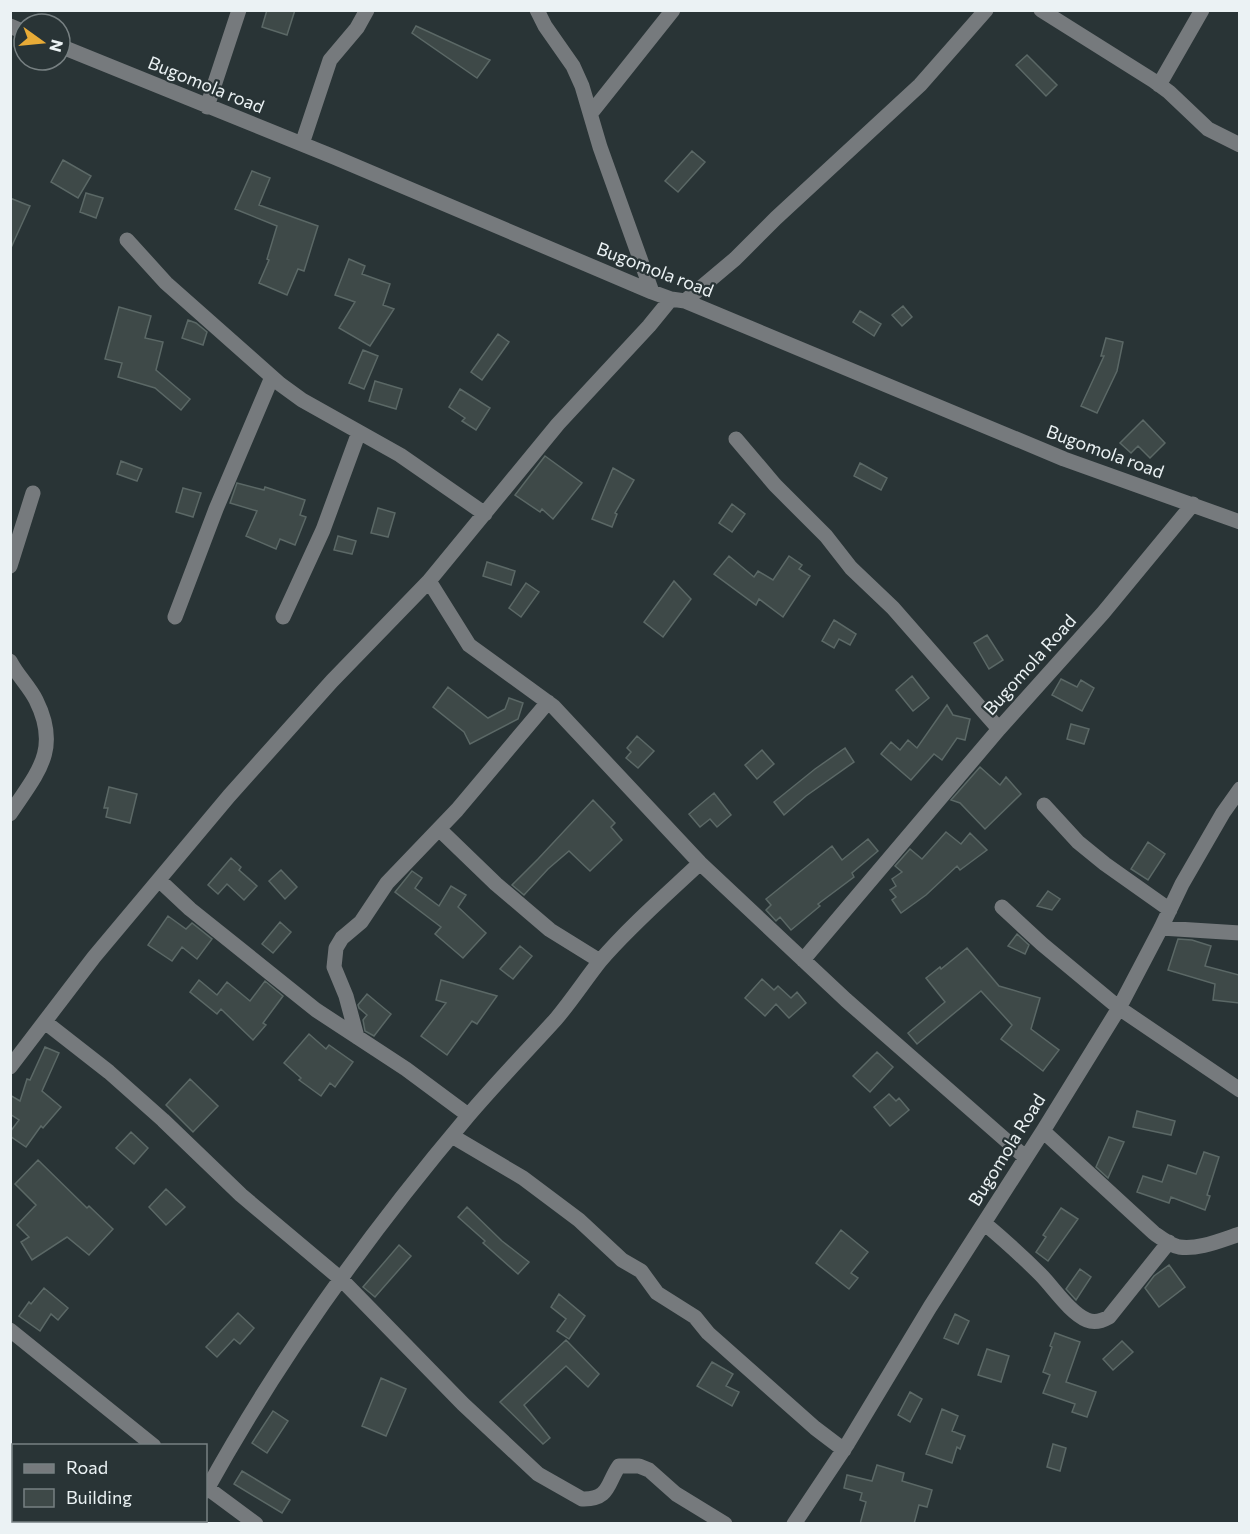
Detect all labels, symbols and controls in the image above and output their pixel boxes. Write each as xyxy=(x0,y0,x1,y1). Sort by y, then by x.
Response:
north arrow xyxy=(12,12,72,72)
text: N xyxy=(46,38,68,54)
street label: Bugomola road xyxy=(145,51,268,117)
street label: Bugomola road xyxy=(594,237,717,301)
street label: Bugomola road xyxy=(1044,420,1167,482)
street label: Bugomola Road xyxy=(978,609,1080,719)
street label: Bugomola Road xyxy=(963,1089,1049,1210)
legend xyxy=(12,1444,207,1522)
text: Road xyxy=(66,1456,108,1478)
text: Building xyxy=(66,1486,132,1508)

